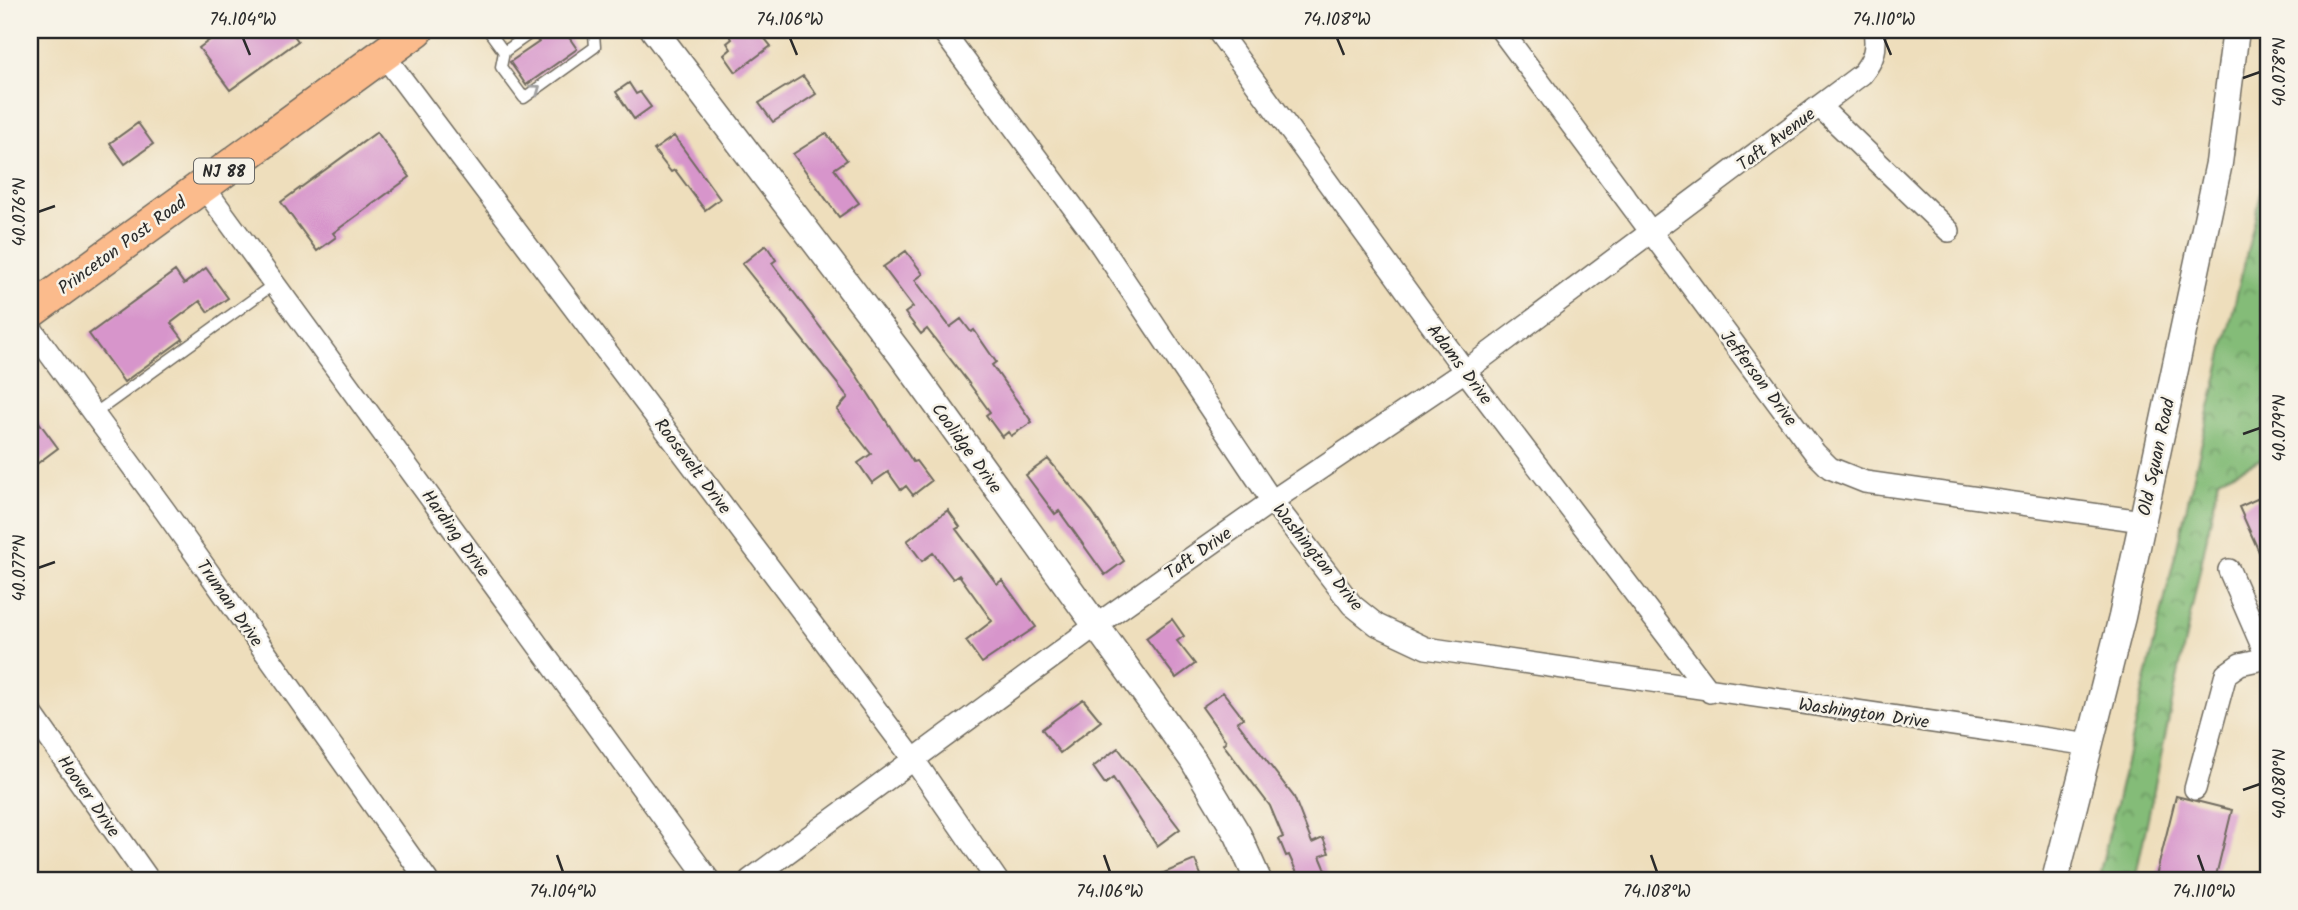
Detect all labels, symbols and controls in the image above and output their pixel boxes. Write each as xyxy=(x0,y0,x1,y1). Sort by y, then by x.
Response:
text: 74.104°W xyxy=(209,6,277,35)
text: 74.106°W xyxy=(756,6,824,35)
text: 74.108°W xyxy=(1303,6,1371,35)
text: 74.110°W xyxy=(1853,6,1915,35)
text: 40.078°N xyxy=(2266,37,2295,107)
one-way arrow xyxy=(528,85,541,97)
street label: Taft Avenue xyxy=(1731,101,1822,179)
road number: NJ 88 xyxy=(194,158,254,183)
text: 40.076°N xyxy=(6,178,35,246)
street label: Princeton Post Road xyxy=(52,189,194,303)
street label: Adams Drive xyxy=(1419,318,1499,412)
street label: Jefferson Drive xyxy=(1712,325,1804,433)
text: 40.079°N xyxy=(2266,394,2295,462)
street label: Old Squan Road xyxy=(2131,395,2184,519)
street label: Coolidge Drive xyxy=(923,397,1009,500)
street label: Roosevelt Drive xyxy=(646,412,738,521)
street label: Harding Drive xyxy=(413,484,497,584)
street label: Washington Drive xyxy=(1264,498,1370,618)
street label: Taft Drive xyxy=(1159,520,1239,588)
text: 40.077°N xyxy=(6,534,35,602)
street label: Truman Drive xyxy=(188,554,270,654)
street label: Washington Drive xyxy=(1797,691,1931,738)
text: 40.080°N xyxy=(2266,749,2295,819)
street label: Hoover Drive xyxy=(49,750,127,844)
text: 74.104°W xyxy=(529,878,597,907)
text: 74.106°W xyxy=(1076,878,1144,907)
text: 74.108°W xyxy=(1623,878,1691,907)
text: 74.110°W xyxy=(2173,878,2235,907)

